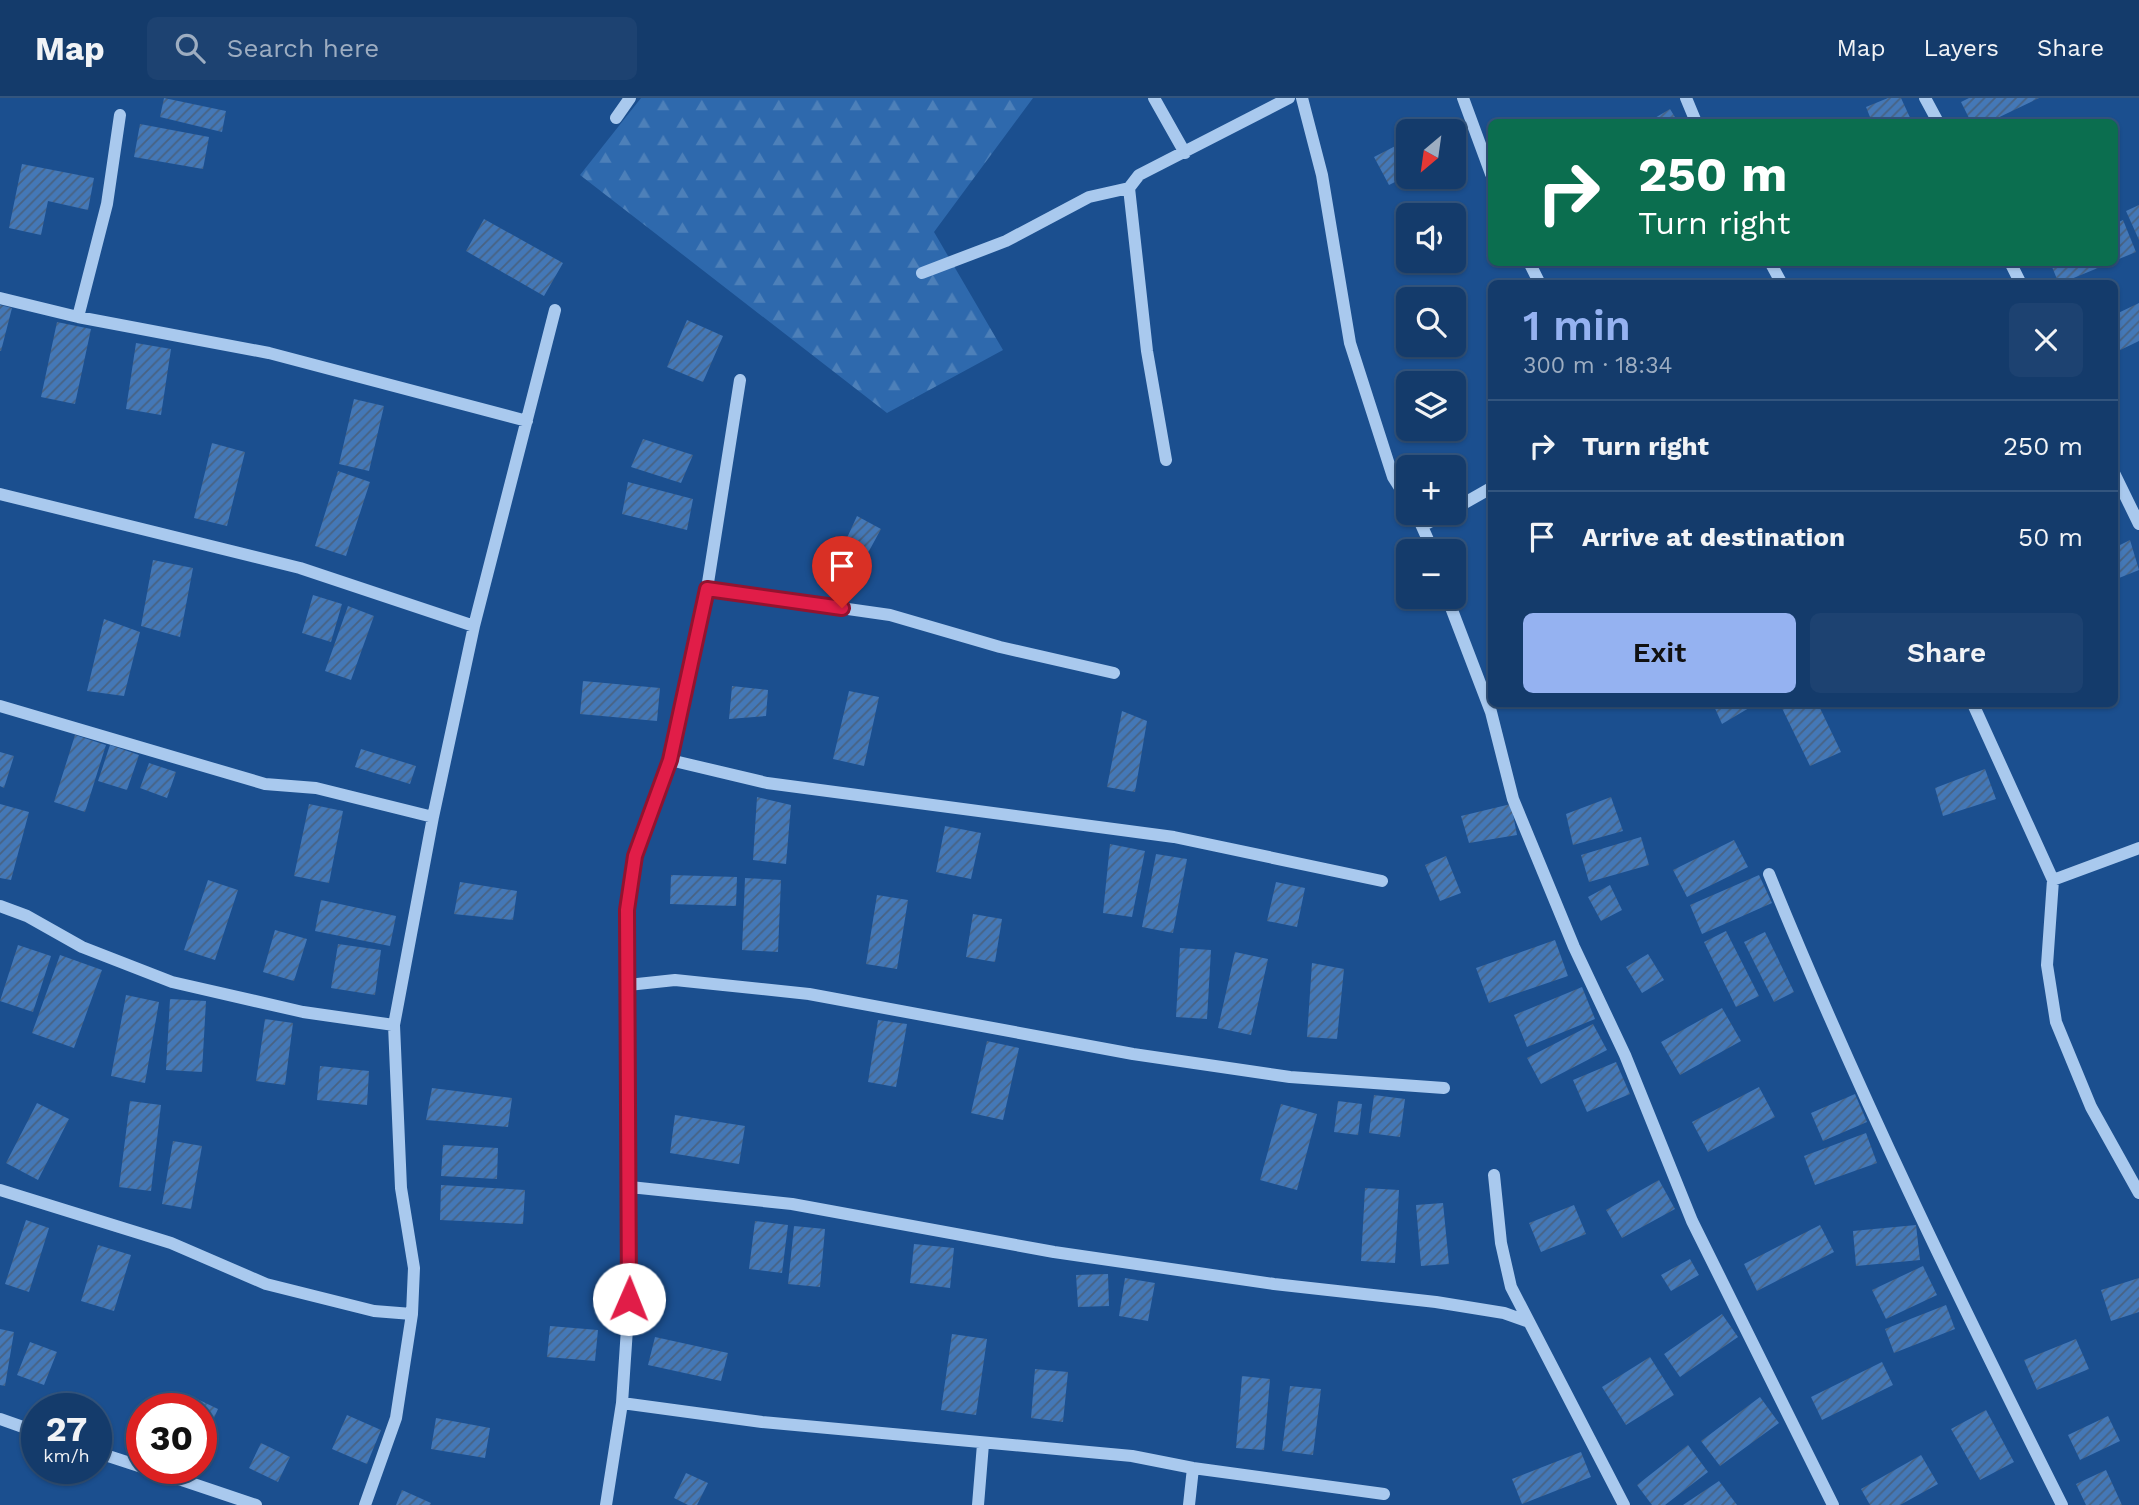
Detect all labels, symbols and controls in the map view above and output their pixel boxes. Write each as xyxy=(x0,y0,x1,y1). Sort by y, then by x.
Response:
search box xyxy=(147,17,637,80)
text: Map xyxy=(35,29,105,68)
icon: search xyxy=(171,29,209,67)
text: Search here xyxy=(227,33,379,63)
text: Map xyxy=(1837,34,1885,62)
text: Layers xyxy=(1923,34,1999,62)
text: Share xyxy=(2037,34,2104,62)
north arrow xyxy=(1396,119,1466,189)
map controls xyxy=(1396,119,1466,609)
text: 250 m xyxy=(1638,145,1787,203)
icon: right xyxy=(1523,147,1614,238)
button: sound xyxy=(1396,203,1466,273)
text: Turn right xyxy=(1638,204,1790,242)
button: search xyxy=(1396,287,1466,357)
text: 1 min xyxy=(1523,301,1631,350)
button: close xyxy=(2009,303,2083,377)
text: 300 m · 18:34 xyxy=(1523,352,1673,379)
button: layers xyxy=(1396,371,1466,441)
icon: right xyxy=(1523,427,1561,465)
text: Turn right xyxy=(1582,431,1709,461)
text: 250 m xyxy=(2003,431,2083,461)
button: + xyxy=(1396,455,1466,525)
icon: arrive xyxy=(1523,518,1561,556)
text: Arrive at destination xyxy=(1582,522,1845,552)
text: 50 m xyxy=(2018,522,2083,552)
pin xyxy=(812,536,872,608)
button: − xyxy=(1396,539,1466,609)
icon: arrive xyxy=(823,547,861,585)
button: Exit xyxy=(1523,613,1796,693)
button: Share xyxy=(1810,613,2083,693)
position arrow xyxy=(592,1262,666,1336)
speed limit sign: 30 xyxy=(126,1393,217,1484)
text: 27 xyxy=(46,1408,87,1450)
text: km/h xyxy=(43,1445,90,1466)

